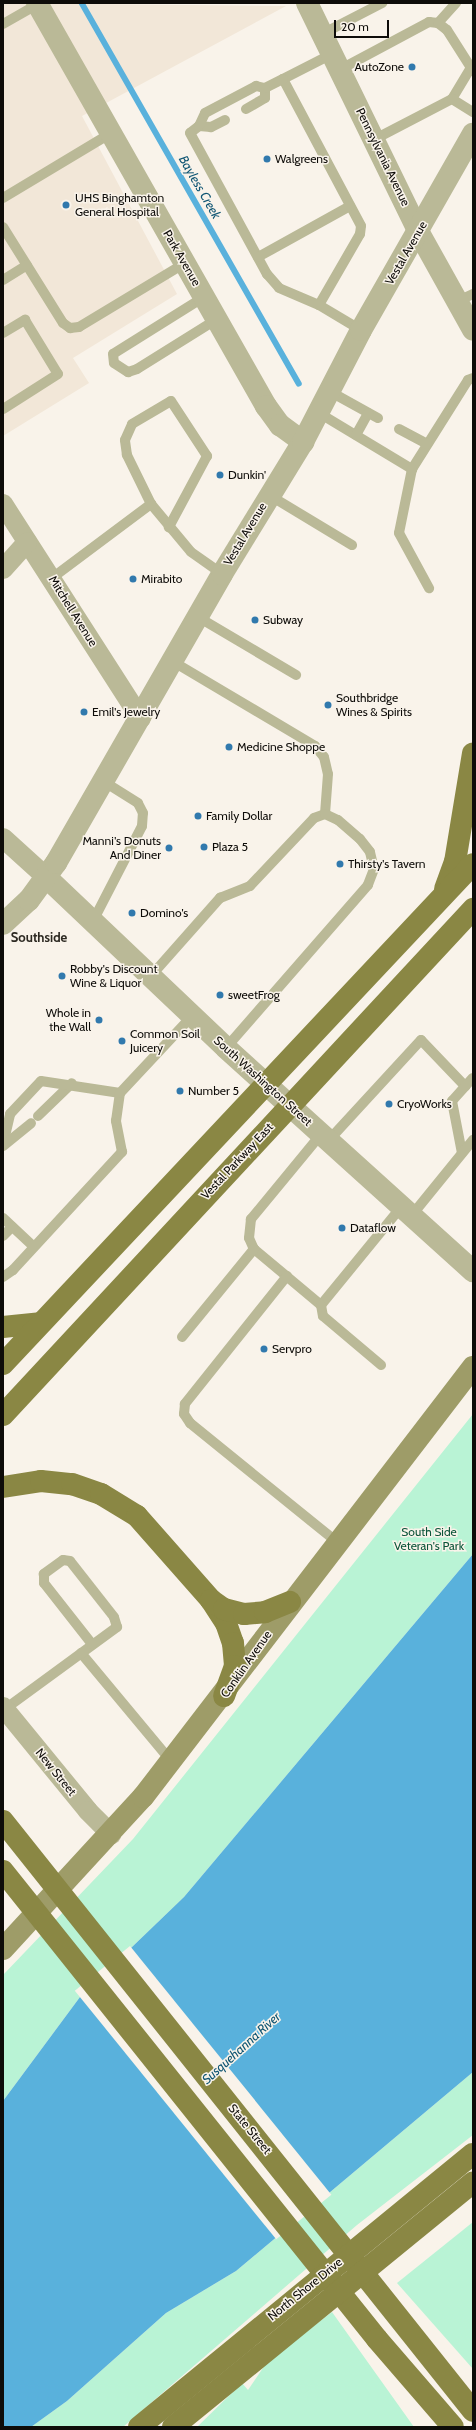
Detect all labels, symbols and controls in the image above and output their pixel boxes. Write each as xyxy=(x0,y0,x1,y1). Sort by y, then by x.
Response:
scale bar xyxy=(336,12,391,38)
text: 20 m xyxy=(341,19,369,34)
place label: AutoZone xyxy=(355,60,404,74)
marker: AutoZone xyxy=(407,62,417,72)
street label: Pennsylvania Avenue xyxy=(353,106,413,208)
place label: Walgreens xyxy=(275,152,328,166)
water label: Bayless Creek xyxy=(176,153,224,221)
marker: Walgreens xyxy=(262,154,272,164)
place label: UHS Binghamton General Hospital xyxy=(75,191,164,219)
marker: UHS Binghamton General Hospital xyxy=(60,199,72,211)
street label: Vestal Avenue xyxy=(382,219,430,287)
street label: Park Avenue xyxy=(160,227,204,289)
place label: Dunkin' xyxy=(228,468,266,482)
marker: Dunkin' xyxy=(215,470,225,480)
street label: Vestal Avenue xyxy=(221,500,269,568)
place label: Mirabito xyxy=(141,572,182,586)
street label: Mitchell Avenue xyxy=(46,573,100,649)
marker: Mirabito xyxy=(128,574,138,584)
place label: Subway xyxy=(263,613,303,627)
marker: Subway xyxy=(250,615,260,625)
place label: Southbridge Wines & Spirits xyxy=(336,691,412,719)
marker: Southbridge Wines & Spirits xyxy=(323,700,333,710)
place label: Emil's Jewelry xyxy=(92,705,160,719)
marker: Emil's Jewelry xyxy=(79,707,89,717)
place label: Medicine Shoppe xyxy=(237,740,325,754)
marker: Medicine Shoppe xyxy=(224,742,234,752)
place label: Family Dollar xyxy=(206,809,272,823)
marker: Family Dollar xyxy=(193,811,203,821)
place label: Manni's Donuts And Diner xyxy=(82,834,161,862)
place label: Plaza 5 xyxy=(212,840,248,854)
marker: Plaza 5 xyxy=(199,842,209,852)
marker: Manni's Donuts And Diner xyxy=(164,843,174,853)
place label: Thirsty's Tavern xyxy=(348,857,425,871)
marker: Thirsty's Tavern xyxy=(335,859,345,869)
place label: Domino's xyxy=(140,906,188,920)
marker: Domino's xyxy=(127,908,137,918)
district label: Southside xyxy=(11,929,67,945)
place label: Robby's Discount Wine & Liquor xyxy=(70,962,158,990)
marker: Robby's Discount Wine & Liquor xyxy=(57,971,67,981)
place label: sweetFrog xyxy=(228,988,280,1002)
marker: sweetFrog xyxy=(215,990,225,1000)
place label: Whole in the Wall xyxy=(46,1006,91,1034)
marker: Whole in the Wall xyxy=(94,1015,104,1025)
place label: Common Soil Juicery xyxy=(130,1027,200,1055)
street label: South Washington Street xyxy=(211,1033,315,1129)
marker: Common Soil Juicery xyxy=(117,1036,127,1046)
place label: Number 5 xyxy=(188,1084,239,1098)
marker: Number 5 xyxy=(175,1086,185,1096)
place label: CryoWorks xyxy=(397,1097,452,1111)
marker: CryoWorks xyxy=(384,1099,394,1109)
street label: Vestal Parkway East xyxy=(198,1120,276,1202)
place label: Dataflow xyxy=(350,1221,396,1235)
marker: Dataflow xyxy=(337,1223,347,1233)
place label: Servpro xyxy=(272,1342,312,1356)
marker: Servpro xyxy=(259,1344,269,1354)
park label: South Side Veteran's Park xyxy=(394,1525,464,1553)
street label: Conklin Avenue xyxy=(218,1628,274,1700)
street label: New Street xyxy=(33,1745,79,1799)
water label: Susquehanna River xyxy=(199,2009,283,2087)
street label: State Street xyxy=(225,2101,275,2157)
street label: North Shore Drive xyxy=(265,2255,345,2323)

